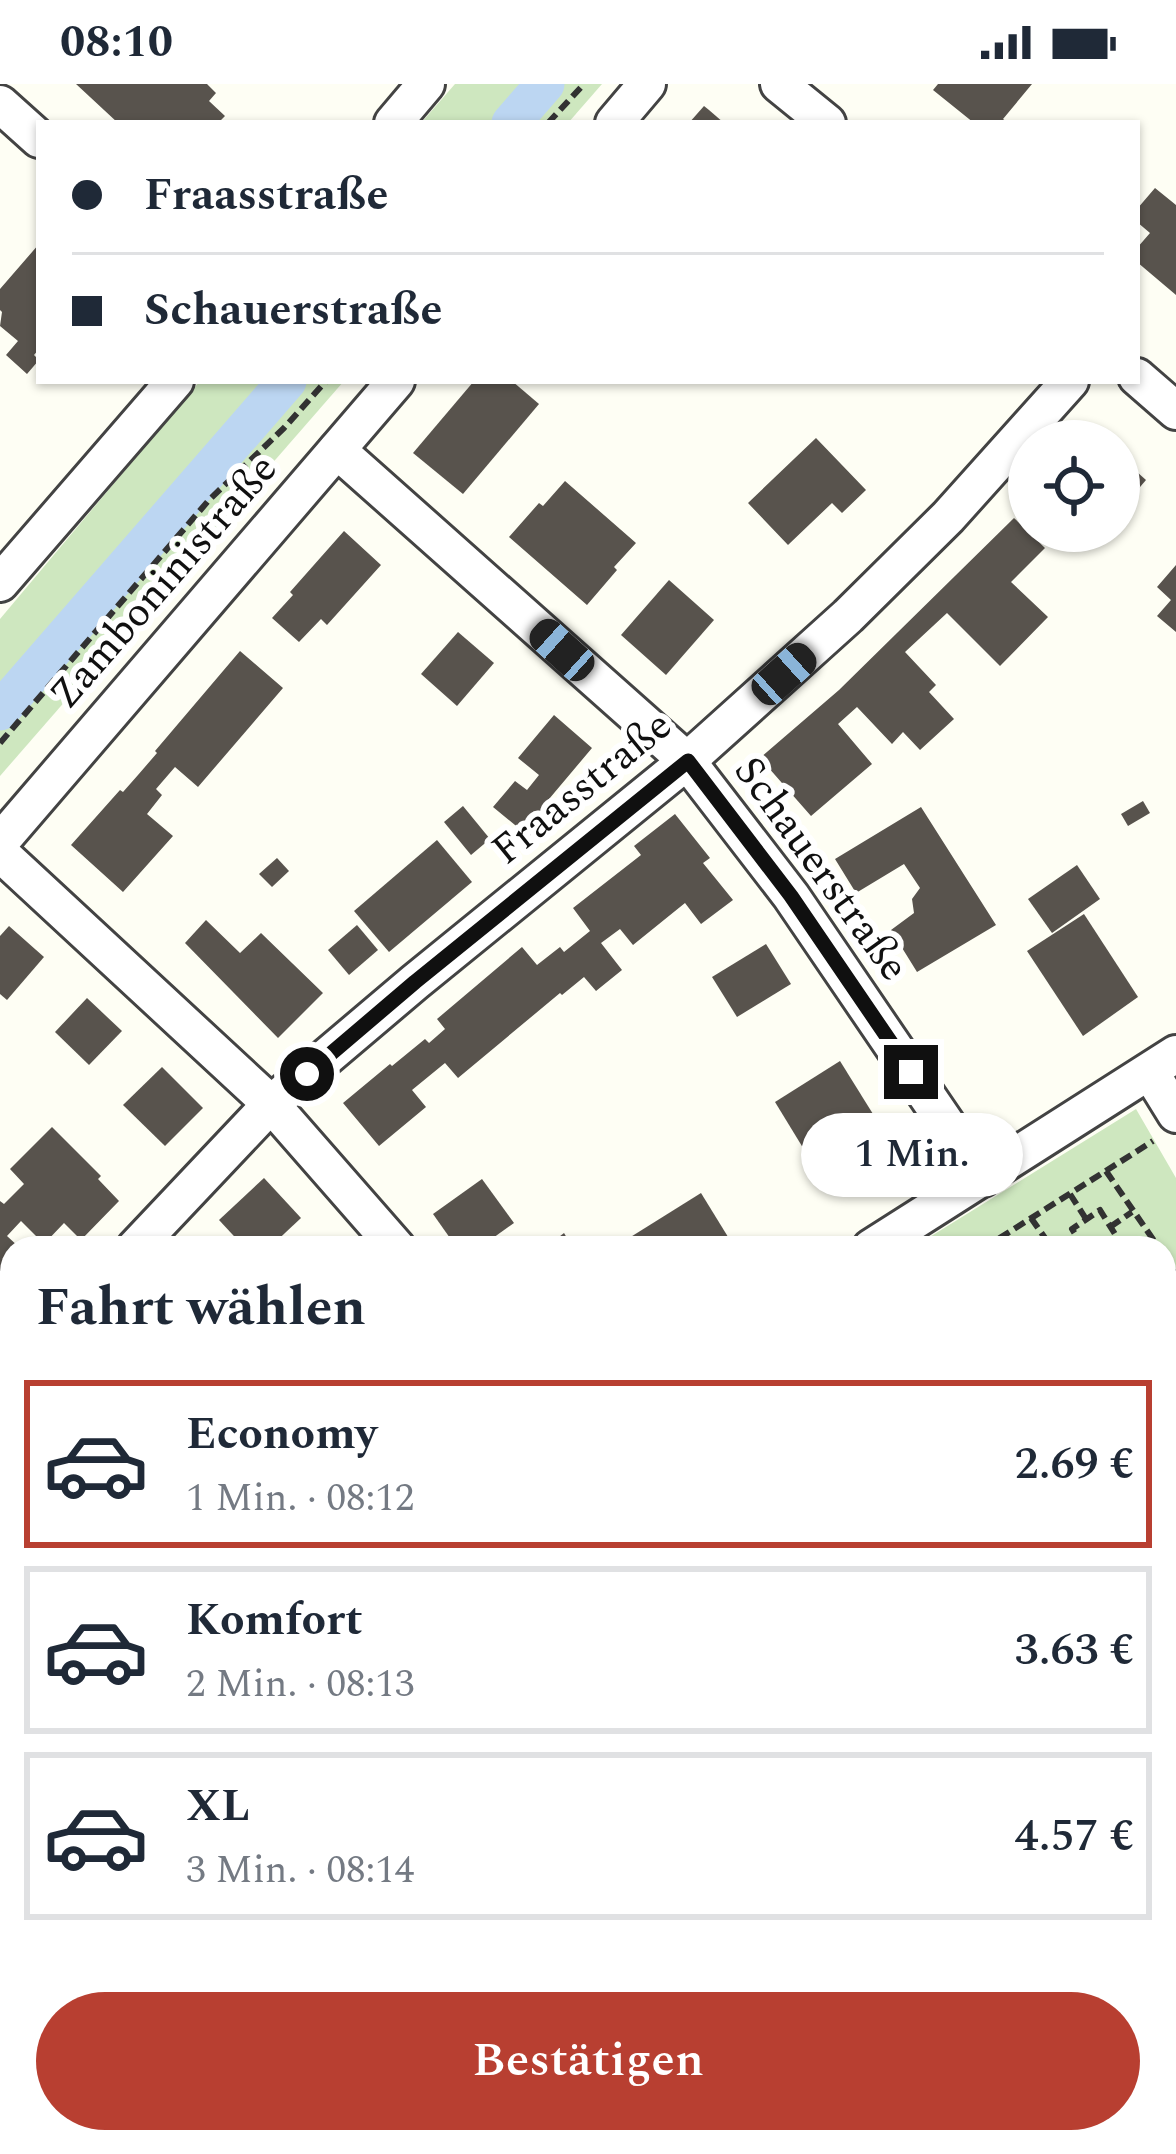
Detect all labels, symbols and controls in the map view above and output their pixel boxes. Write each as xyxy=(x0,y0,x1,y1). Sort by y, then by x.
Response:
text: 08:10 xyxy=(60,8,173,77)
text: Fraasstraße xyxy=(144,161,389,230)
text: Schauerstraße xyxy=(144,276,443,345)
map controls xyxy=(1008,420,1140,552)
button: locate xyxy=(1008,420,1140,552)
street label: Zamboninistraße xyxy=(35,440,293,724)
car xyxy=(523,613,601,687)
car xyxy=(745,637,823,711)
street label: Fraasstraße xyxy=(478,695,686,881)
street label: Schauerstraße xyxy=(718,743,924,995)
route end xyxy=(884,1045,938,1099)
route start xyxy=(280,1047,334,1101)
callout: 1 Min. xyxy=(800,1114,1022,1198)
text: 1 Min. xyxy=(854,1125,970,1184)
text: Fahrt wählen xyxy=(36,1267,366,1349)
text: Economy xyxy=(186,1400,377,1469)
icon: car xyxy=(42,1410,150,1518)
text: 2.69 € xyxy=(1015,1430,1134,1499)
text: 1 Min. · 08:12 xyxy=(186,1469,414,1528)
text: Komfort xyxy=(186,1586,363,1655)
icon: car xyxy=(42,1596,150,1704)
text: 3.63 € xyxy=(1015,1616,1134,1685)
text: 2 Min. · 08:13 xyxy=(186,1655,414,1714)
text: XL xyxy=(186,1772,250,1841)
icon: car xyxy=(42,1782,150,1890)
text: 4.57 € xyxy=(1015,1802,1134,1871)
text: 3 Min. · 08:14 xyxy=(186,1841,414,1900)
button: Bestätigen xyxy=(36,1992,1140,2130)

